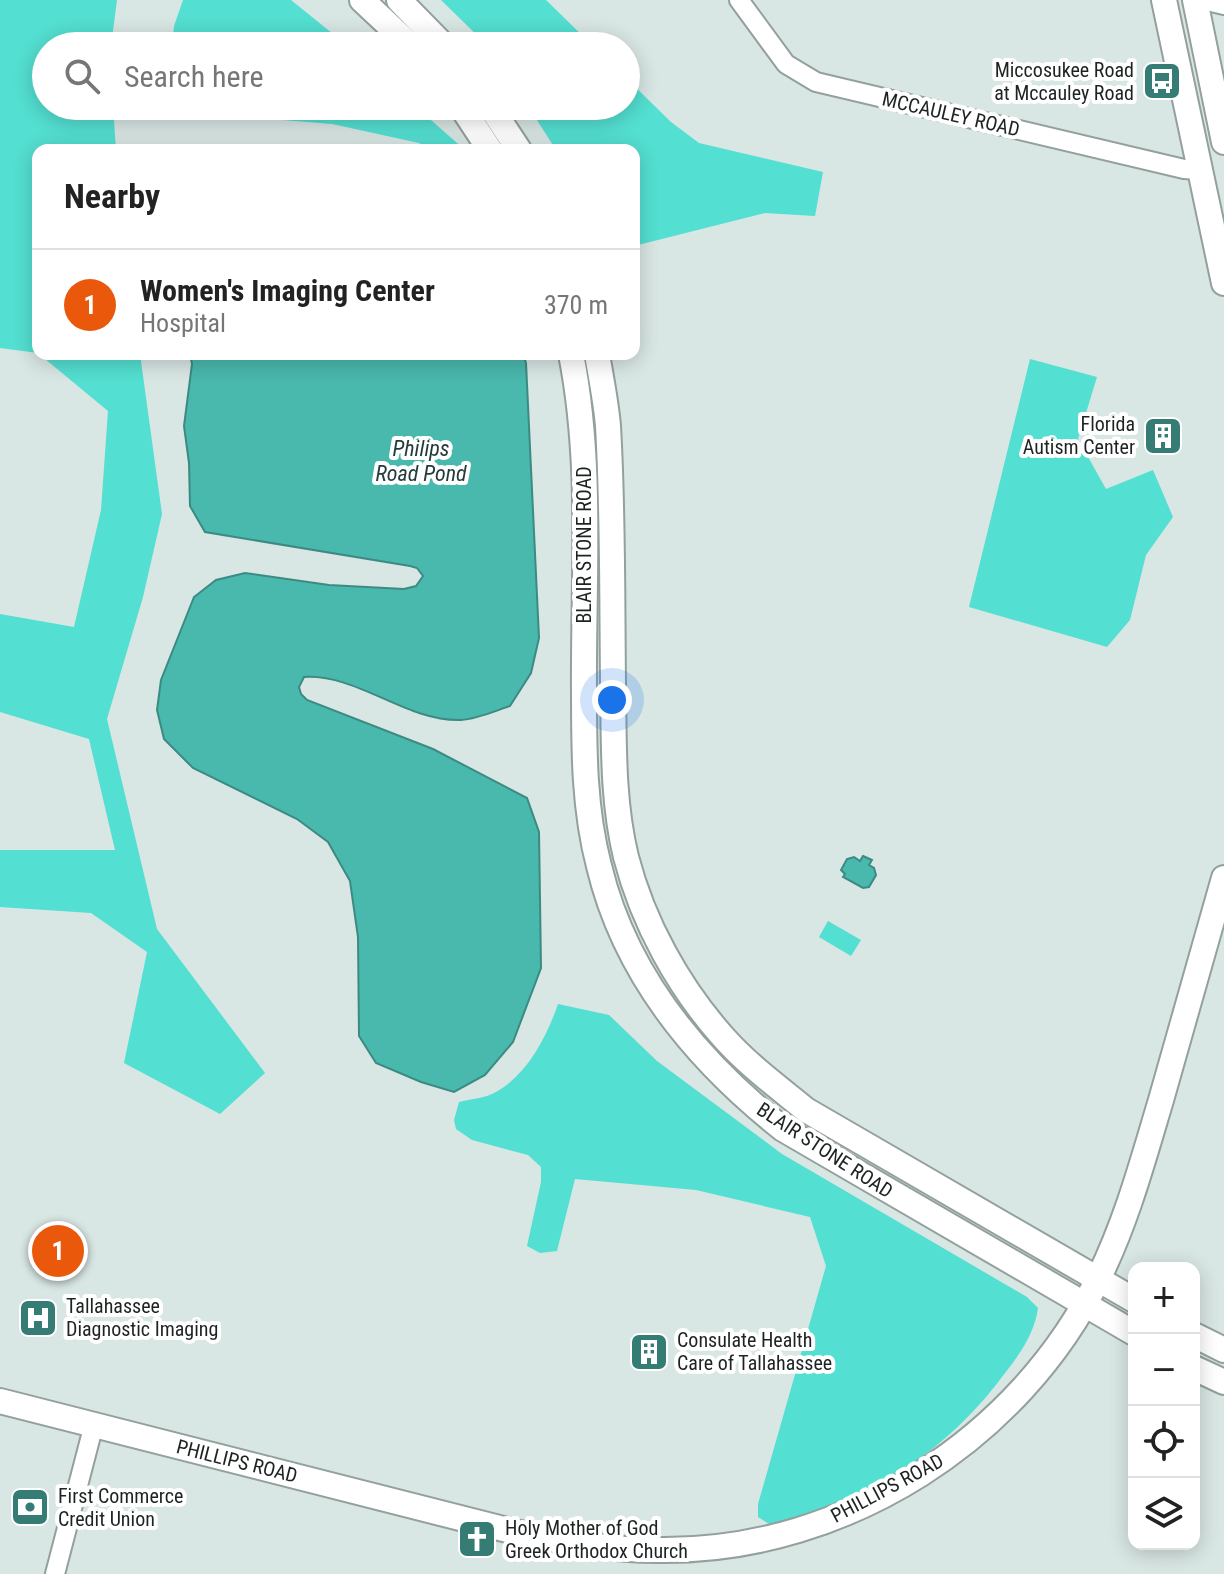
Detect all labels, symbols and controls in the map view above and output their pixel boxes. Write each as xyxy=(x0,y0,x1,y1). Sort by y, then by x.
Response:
search box xyxy=(32,32,640,120)
icon: search xyxy=(60,54,104,98)
place label: Miccosukee Road at Mccauley Road xyxy=(994,58,1134,105)
text: Search here xyxy=(124,59,264,94)
bus stop icon: Miccosukee Road at Mccauley Road xyxy=(1141,60,1183,102)
street label: MCCAULEY ROAD xyxy=(880,87,1022,141)
text: Nearby xyxy=(64,176,160,216)
text: Women's Imaging Center xyxy=(140,273,435,308)
text: 1 xyxy=(83,290,97,320)
text: 370 m xyxy=(544,290,608,320)
text: Hospital xyxy=(140,308,226,338)
place label: Florida Autism Center xyxy=(1023,412,1135,459)
building icon: Florida Autism Center xyxy=(1142,415,1184,457)
water label: Philips Road Pond xyxy=(375,436,467,486)
street label: BLAIR STONE ROAD xyxy=(572,466,596,624)
your location xyxy=(592,680,632,720)
street label: BLAIR STONE ROAD xyxy=(753,1097,897,1203)
pin: 1 xyxy=(32,1221,84,1281)
map controls xyxy=(1128,1262,1200,1550)
button: + xyxy=(1128,1262,1200,1334)
place label: Tallahassee Diagnostic Imaging xyxy=(66,1294,218,1341)
hospital icon: Tallahassee Diagnostic Imaging xyxy=(17,1297,59,1339)
place label: Consulate Health Care of Tallahassee xyxy=(677,1328,832,1375)
building icon: Consulate Health Care of Tallahassee xyxy=(628,1331,670,1373)
button: − xyxy=(1128,1334,1200,1406)
button: locate xyxy=(1128,1406,1200,1478)
street label: PHILLIPS ROAD xyxy=(174,1434,300,1488)
street label: PHILLIPS ROAD xyxy=(827,1448,947,1528)
button: layers xyxy=(1128,1478,1200,1550)
place label: First Commerce Credit Union xyxy=(58,1484,183,1531)
bank icon: First Commerce Credit Union xyxy=(9,1486,51,1528)
place label: Holy Mother of God Greek Orthodox Church xyxy=(505,1516,688,1563)
church icon: Holy Mother of God Greek Orthodox Church xyxy=(456,1518,498,1560)

